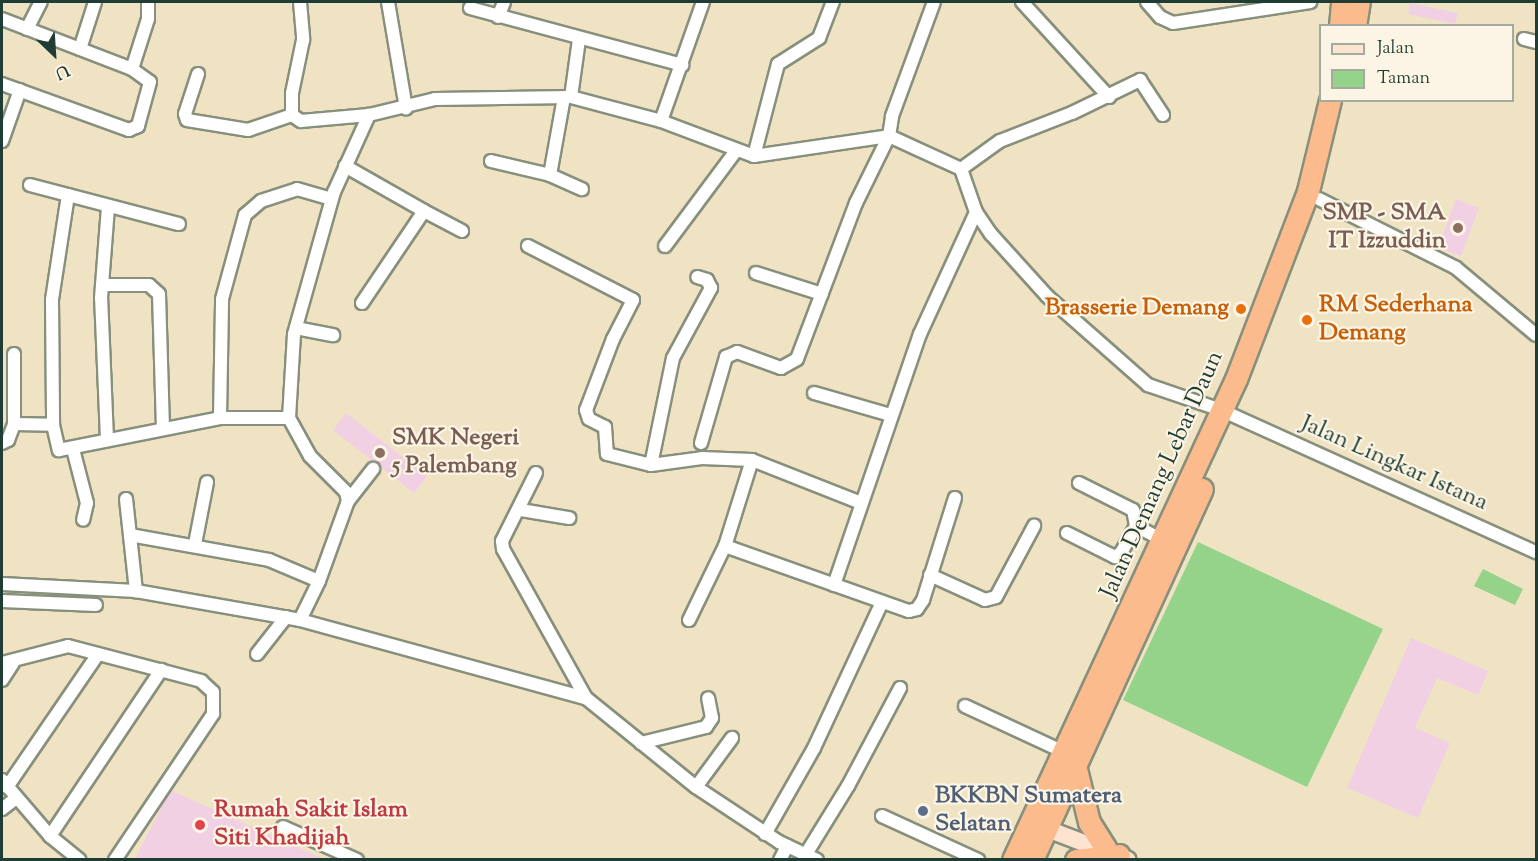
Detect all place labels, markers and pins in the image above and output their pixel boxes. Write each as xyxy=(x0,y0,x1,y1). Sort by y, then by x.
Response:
place label: SMP - SMA IT Izzuddin xyxy=(1323,200,1446,256)
marker: SMP - SMA IT Izzuddin xyxy=(1451,221,1465,235)
place label: RM Sederhana Demang xyxy=(1319,292,1473,348)
place label: Brasserie Demang xyxy=(1045,295,1229,323)
marker: Brasserie Demang xyxy=(1234,302,1248,316)
marker: RM Sederhana Demang xyxy=(1300,313,1314,327)
place label: SMK Negeri 5 Palembang xyxy=(392,425,519,481)
marker: SMK Negeri 5 Palembang xyxy=(373,446,387,460)
place label: BKKBN Sumatera Selatan xyxy=(935,783,1122,839)
place label: Rumah Sakit Islam Siti Khadijah xyxy=(214,797,408,853)
marker: BKKBN Sumatera Selatan xyxy=(916,804,930,818)
marker: Rumah Sakit Islam Siti Khadijah xyxy=(191,816,209,834)

